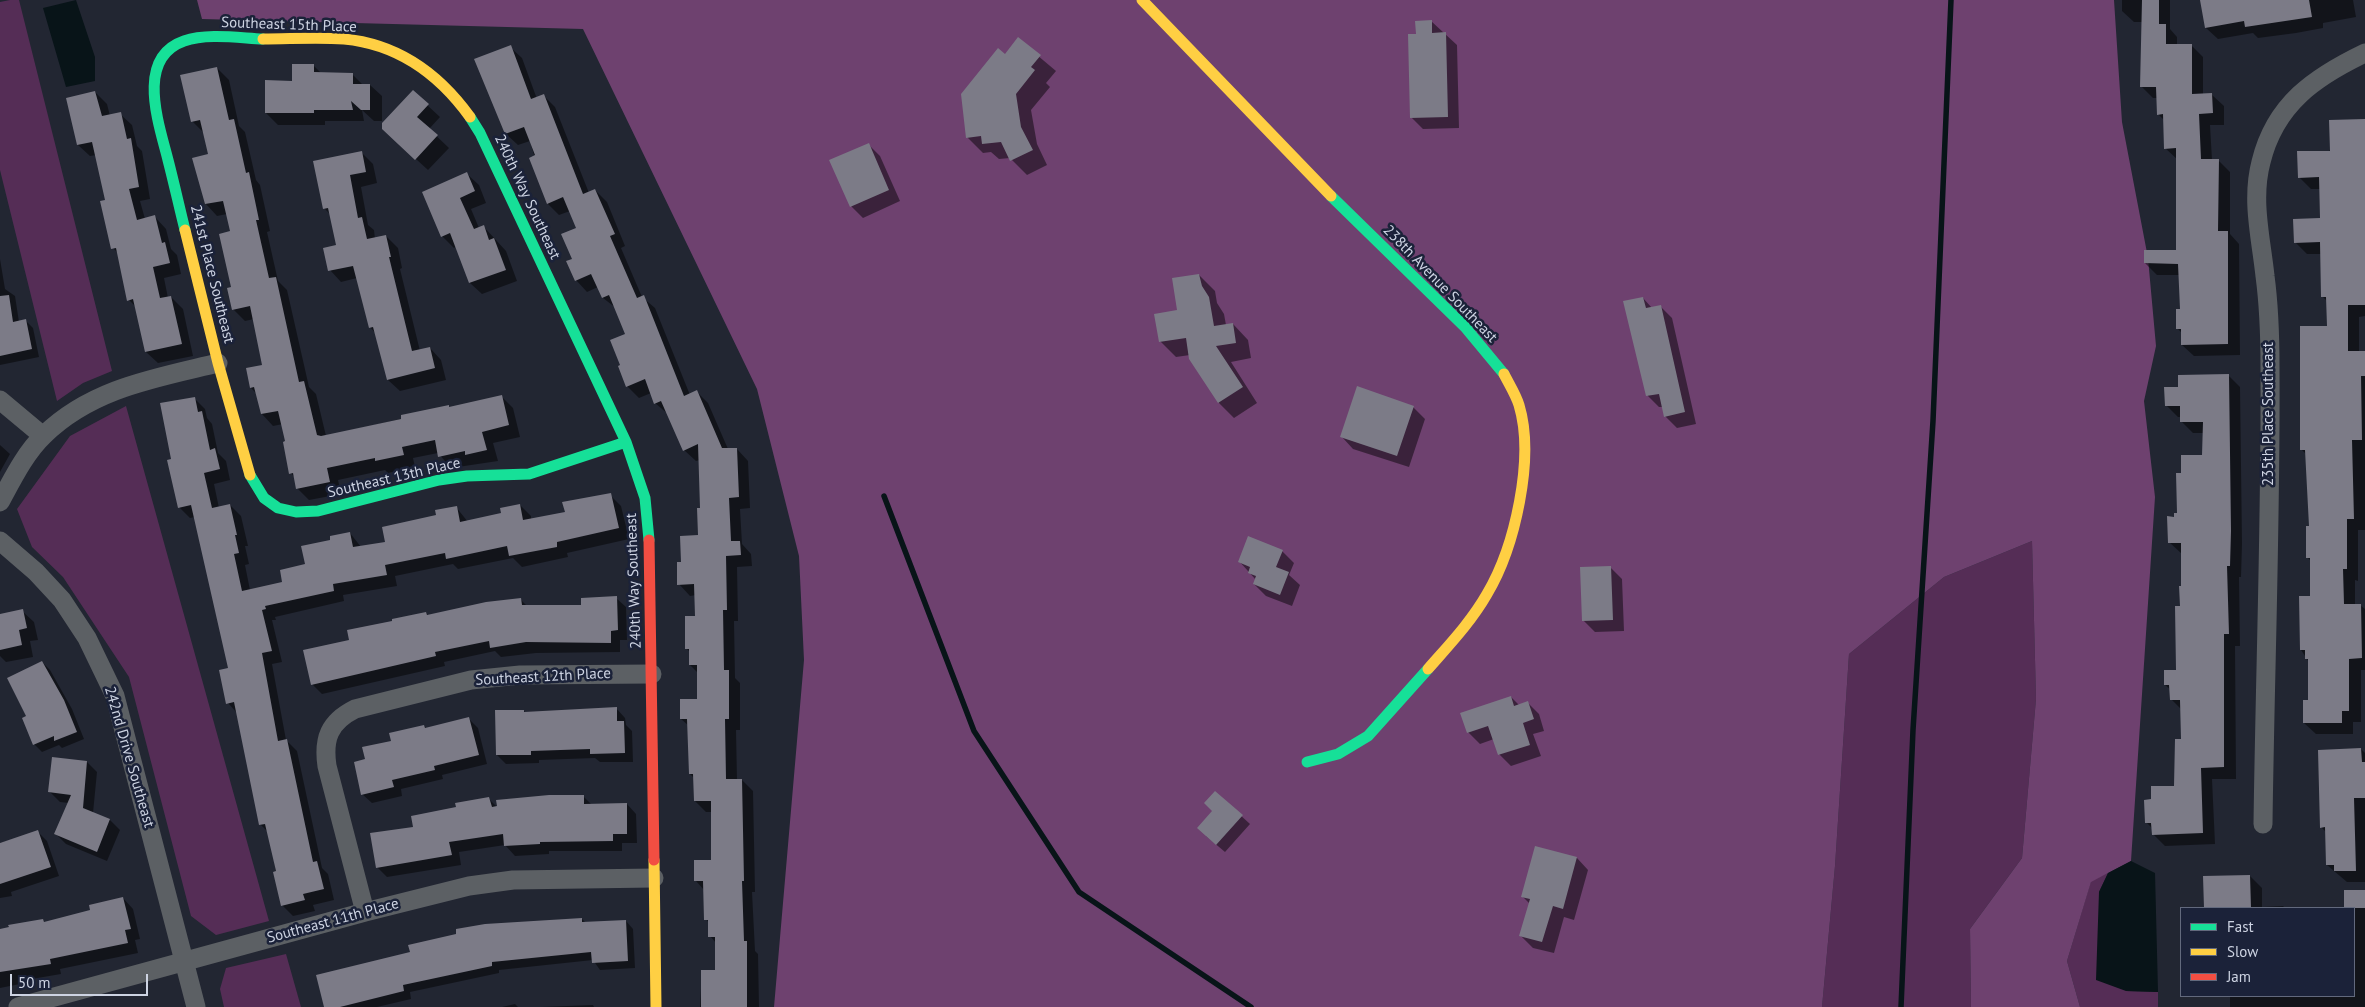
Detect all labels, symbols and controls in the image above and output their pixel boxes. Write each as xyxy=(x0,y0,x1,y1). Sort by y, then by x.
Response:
street label: Southeast 15th Place xyxy=(221,14,357,36)
street label: 240th Way Southeast xyxy=(490,132,564,262)
street label: 241st Place Southeast xyxy=(186,203,238,345)
street label: 238th Avenue Southeast xyxy=(1379,221,1501,347)
street label: 235th Place Southeast xyxy=(2260,342,2278,486)
street label: Southeast 13th Place xyxy=(326,454,462,502)
street label: 240th Way Southeast xyxy=(623,513,645,649)
street label: Southeast 12th Place xyxy=(475,664,611,690)
street label: 242nd Drive Southeast xyxy=(100,684,158,830)
street label: Southeast 11th Place xyxy=(265,895,401,947)
legend xyxy=(2180,907,2355,997)
text: Fast xyxy=(2227,917,2254,936)
text: Slow xyxy=(2227,942,2258,961)
scale bar xyxy=(12,964,150,996)
text: Jam xyxy=(2227,967,2251,986)
text: 50 m xyxy=(18,973,51,992)

